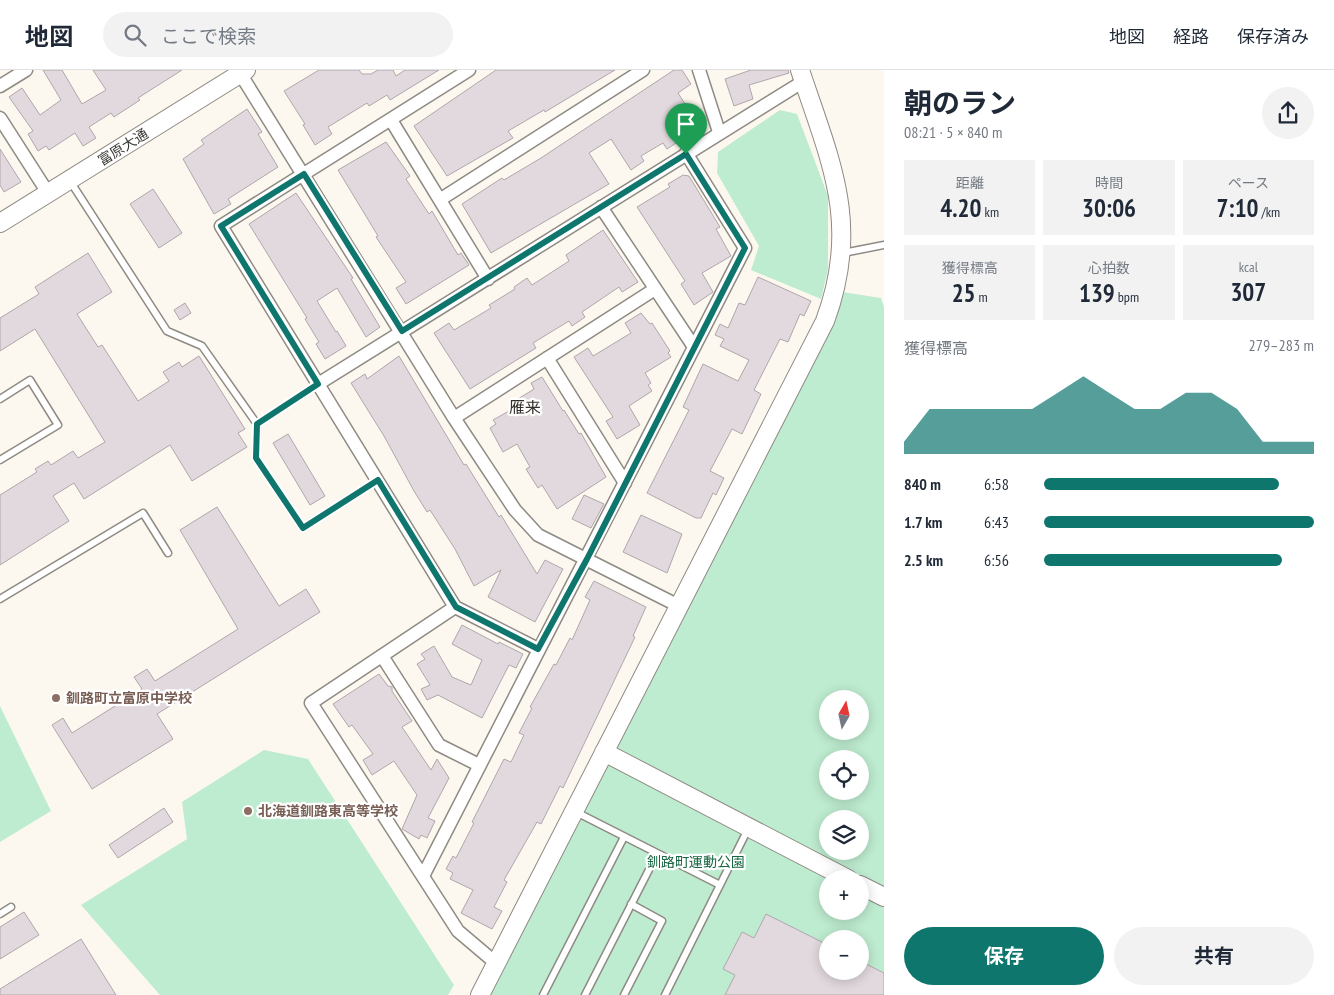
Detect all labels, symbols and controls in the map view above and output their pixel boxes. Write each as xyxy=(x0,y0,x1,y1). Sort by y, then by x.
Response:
search box xyxy=(103,12,453,57)
text: 地図 xyxy=(25,21,73,52)
icon: search xyxy=(121,21,149,49)
text: ここで検索 xyxy=(161,24,256,48)
text: 地図 xyxy=(1109,25,1145,48)
text: 経路 xyxy=(1173,25,1209,48)
text: 保存済み xyxy=(1237,25,1309,48)
text: 朝のラン xyxy=(904,84,1016,121)
button: share xyxy=(1262,87,1314,139)
pin xyxy=(665,103,707,154)
icon: arrive xyxy=(672,110,700,138)
text: 08:21 · 5 × 840 m xyxy=(904,122,1002,142)
street label: 富原大通 xyxy=(94,125,152,169)
text: 距離 xyxy=(956,174,984,192)
text: 時間 xyxy=(1095,174,1123,192)
text: ペース xyxy=(1228,174,1269,192)
text: 4.20 xyxy=(940,192,981,224)
text: 30:06 xyxy=(1082,192,1136,224)
text: 7:10 xyxy=(1216,192,1259,224)
text: km xyxy=(981,203,999,221)
text: /km xyxy=(1259,203,1280,221)
text: kcal xyxy=(1239,258,1258,276)
text: 獲得標高 xyxy=(942,259,998,277)
text: 心拍数 xyxy=(1088,259,1130,277)
text: 307 xyxy=(1230,276,1266,308)
text: 25 xyxy=(952,277,976,309)
text: 139 xyxy=(1079,277,1115,309)
text: m xyxy=(976,288,988,306)
text: bpm xyxy=(1115,288,1139,306)
text: 279–283 m xyxy=(1249,335,1314,355)
text: 獲得標高 xyxy=(904,338,968,358)
district label: 雁来 xyxy=(509,397,541,417)
text: 840 m xyxy=(904,474,941,494)
text: 6:58 xyxy=(984,474,1009,494)
text: 1.7 km xyxy=(904,512,942,532)
text: 6:43 xyxy=(984,512,1009,532)
text: 2.5 km xyxy=(904,550,943,570)
text: 6:56 xyxy=(984,550,1009,570)
place label: 釧路町立富原中学校 xyxy=(66,689,192,707)
north arrow xyxy=(819,690,869,740)
map controls xyxy=(819,690,869,980)
marker: 釧路町立富原中学校 xyxy=(50,692,62,704)
button: locate xyxy=(819,750,869,800)
place label: 北海道釧路東高等学校 xyxy=(258,802,398,820)
marker: 北海道釧路東高等学校 xyxy=(242,805,254,817)
button: layers xyxy=(819,810,869,860)
park label: 釧路町運動公園 xyxy=(647,853,745,871)
button: + xyxy=(819,870,869,920)
button: 保存 xyxy=(904,927,1104,985)
button: 共有 xyxy=(1114,927,1314,985)
button: − xyxy=(819,930,869,980)

